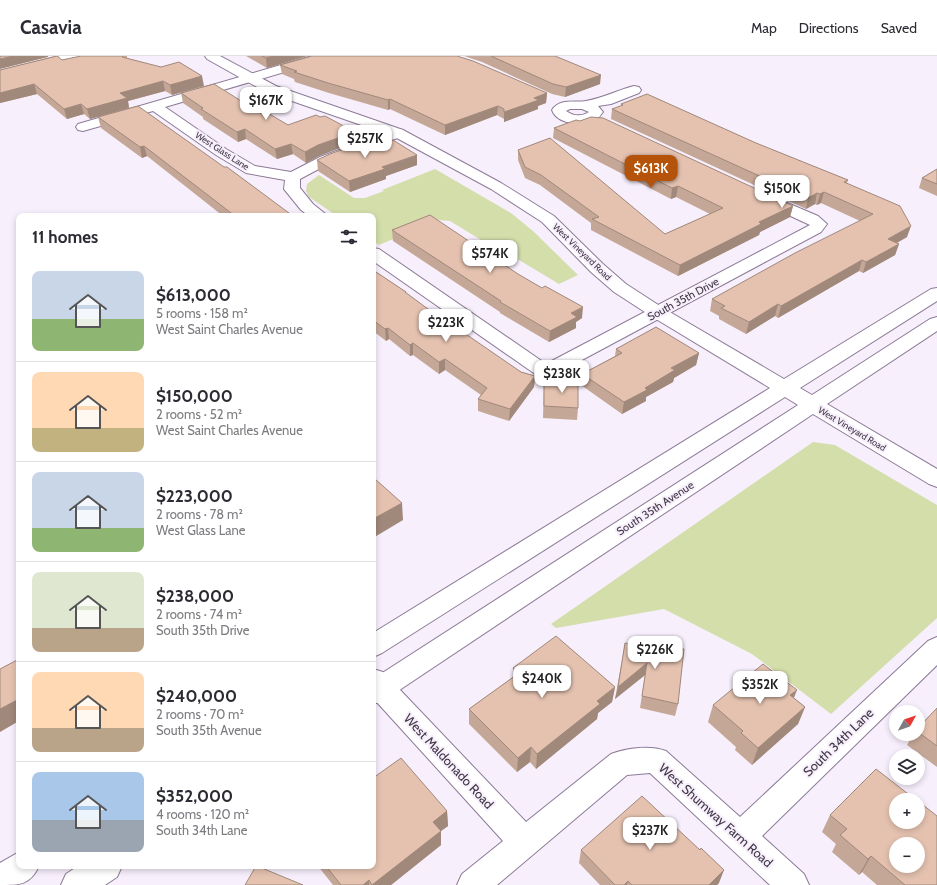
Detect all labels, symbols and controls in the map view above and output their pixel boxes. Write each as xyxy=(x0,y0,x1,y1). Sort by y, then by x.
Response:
text: Casavia xyxy=(20,16,82,39)
text: Map xyxy=(751,19,777,37)
text: Directions xyxy=(799,19,859,37)
text: Saved xyxy=(881,19,917,37)
pin: $167K xyxy=(238,87,294,121)
text: $167K xyxy=(249,92,283,108)
pin: $257K xyxy=(337,125,393,159)
street label: West Glass Lane xyxy=(193,129,252,172)
text: $257K xyxy=(347,130,383,146)
pin: $613K xyxy=(623,155,679,189)
text: $613K xyxy=(634,160,668,176)
pin: $150K xyxy=(754,175,810,209)
text: $150K xyxy=(764,180,800,196)
street label: West Vineyard Road xyxy=(551,221,614,282)
icon: filters xyxy=(338,226,360,248)
text: 11 homes xyxy=(32,227,98,247)
pin: $574K xyxy=(462,240,518,274)
text: $574K xyxy=(472,245,508,261)
street label: South 35th Drive xyxy=(645,274,722,324)
text: $613,000 xyxy=(156,285,231,305)
icon: home xyxy=(64,287,112,335)
text: 5 rooms · 158 m² xyxy=(156,305,248,321)
pin: $223K xyxy=(418,309,474,343)
text: $223K xyxy=(428,314,464,330)
text: West Saint Charles Avenue xyxy=(156,321,303,337)
pin: $238K xyxy=(534,360,590,394)
text: $238K xyxy=(543,365,581,381)
text: $150,000 xyxy=(156,386,233,406)
icon: home xyxy=(64,388,112,436)
street label: West Vineyard Road xyxy=(816,404,888,453)
text: 2 rooms · 52 m² xyxy=(156,406,242,422)
text: West Saint Charles Avenue xyxy=(156,422,303,438)
street label: South 35th Avenue xyxy=(614,478,697,538)
text: $223,000 xyxy=(156,486,233,506)
icon: home xyxy=(64,488,112,536)
text: 2 rooms · 78 m² xyxy=(156,506,243,522)
text: West Glass Lane xyxy=(156,522,245,538)
text: $238,000 xyxy=(156,586,234,606)
icon: home xyxy=(64,588,112,636)
text: 2 rooms · 74 m² xyxy=(156,606,242,622)
text: South 35th Drive xyxy=(156,622,249,638)
pin: $226K xyxy=(627,636,683,670)
text: $226K xyxy=(637,641,673,657)
pin: $240K xyxy=(514,665,570,699)
text: $240K xyxy=(522,670,562,686)
pin: $352K xyxy=(732,671,788,705)
text: $352K xyxy=(742,676,778,692)
text: $240,000 xyxy=(156,686,237,706)
icon: home xyxy=(64,688,112,736)
street label: South 34th Lane xyxy=(800,704,877,780)
north arrow xyxy=(889,705,925,741)
map controls xyxy=(889,705,925,873)
text: 2 rooms · 70 m² xyxy=(156,706,244,722)
street label: West Maldonado Road xyxy=(401,710,497,812)
text: South 35th Avenue xyxy=(156,722,262,738)
button: layers xyxy=(889,749,925,785)
street label: West Shumway Farm Road xyxy=(656,760,776,870)
text: $352,000 xyxy=(156,786,233,806)
icon: home xyxy=(64,788,112,836)
button: + xyxy=(889,793,925,829)
text: 4 rooms · 120 m² xyxy=(156,806,249,822)
pin: $237K xyxy=(622,817,678,851)
text: South 34th Lane xyxy=(156,822,247,838)
text: $237K xyxy=(632,822,668,838)
button: − xyxy=(889,837,925,873)

